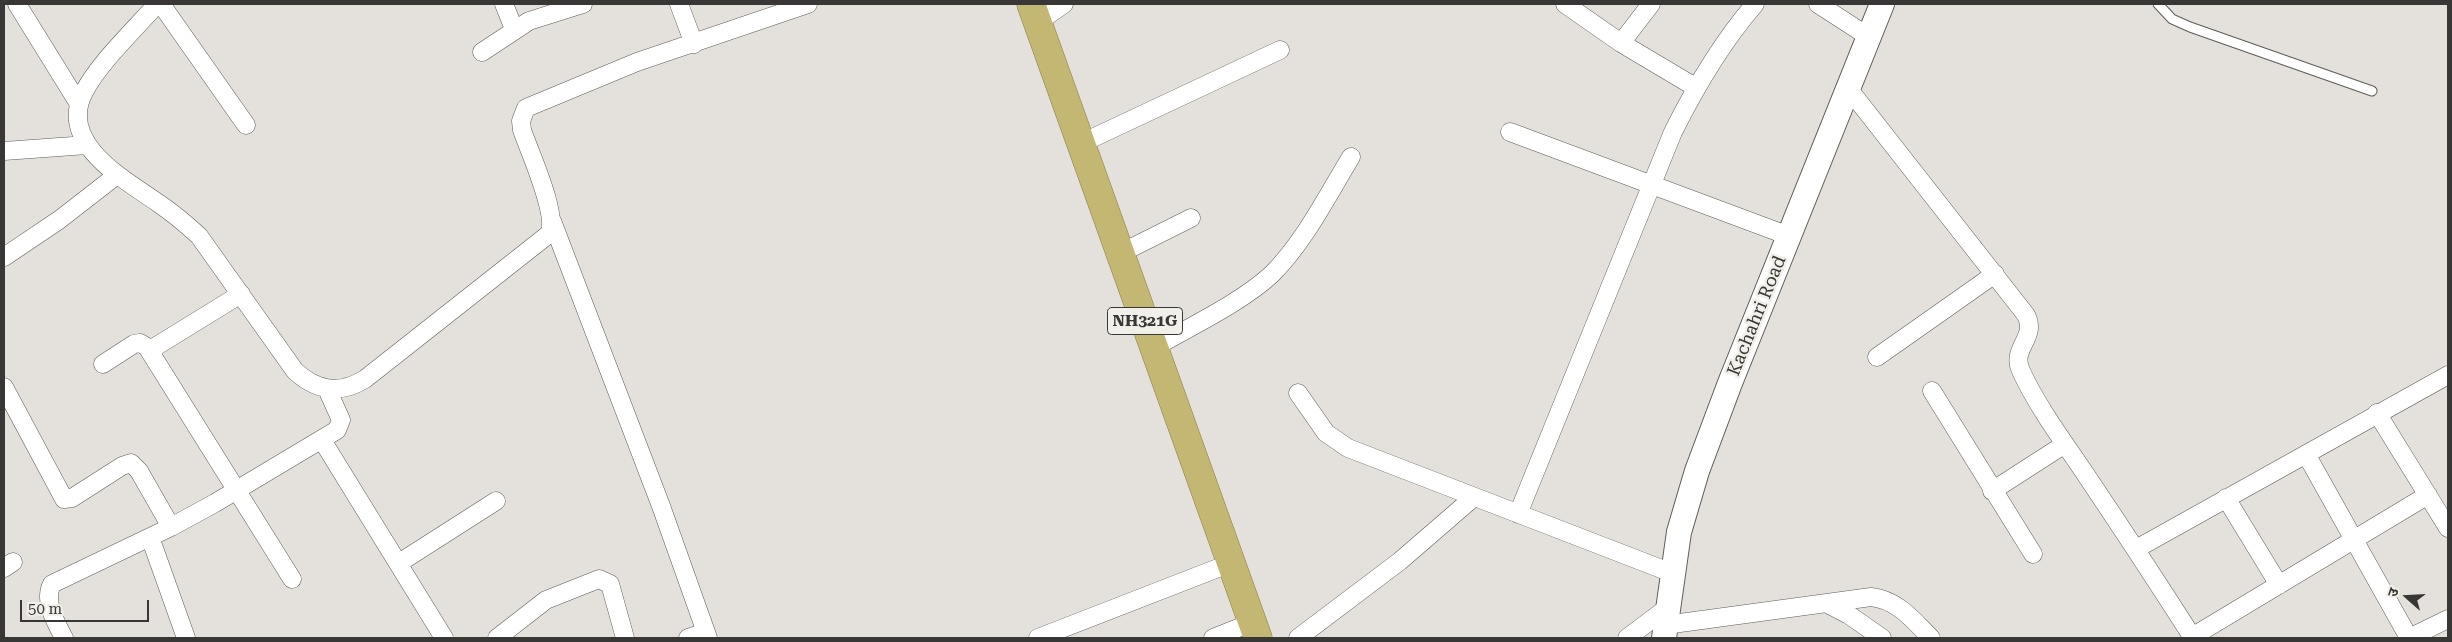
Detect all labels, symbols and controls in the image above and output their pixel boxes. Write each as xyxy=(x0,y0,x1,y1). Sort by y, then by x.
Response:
street label: Kachahri Road xyxy=(1723,253,1791,379)
road number: NH321G xyxy=(1108,308,1182,334)
north arrow xyxy=(2382,572,2432,622)
text: उ xyxy=(2384,586,2402,599)
scale bar xyxy=(22,590,151,622)
text: 50 m xyxy=(28,600,62,618)

